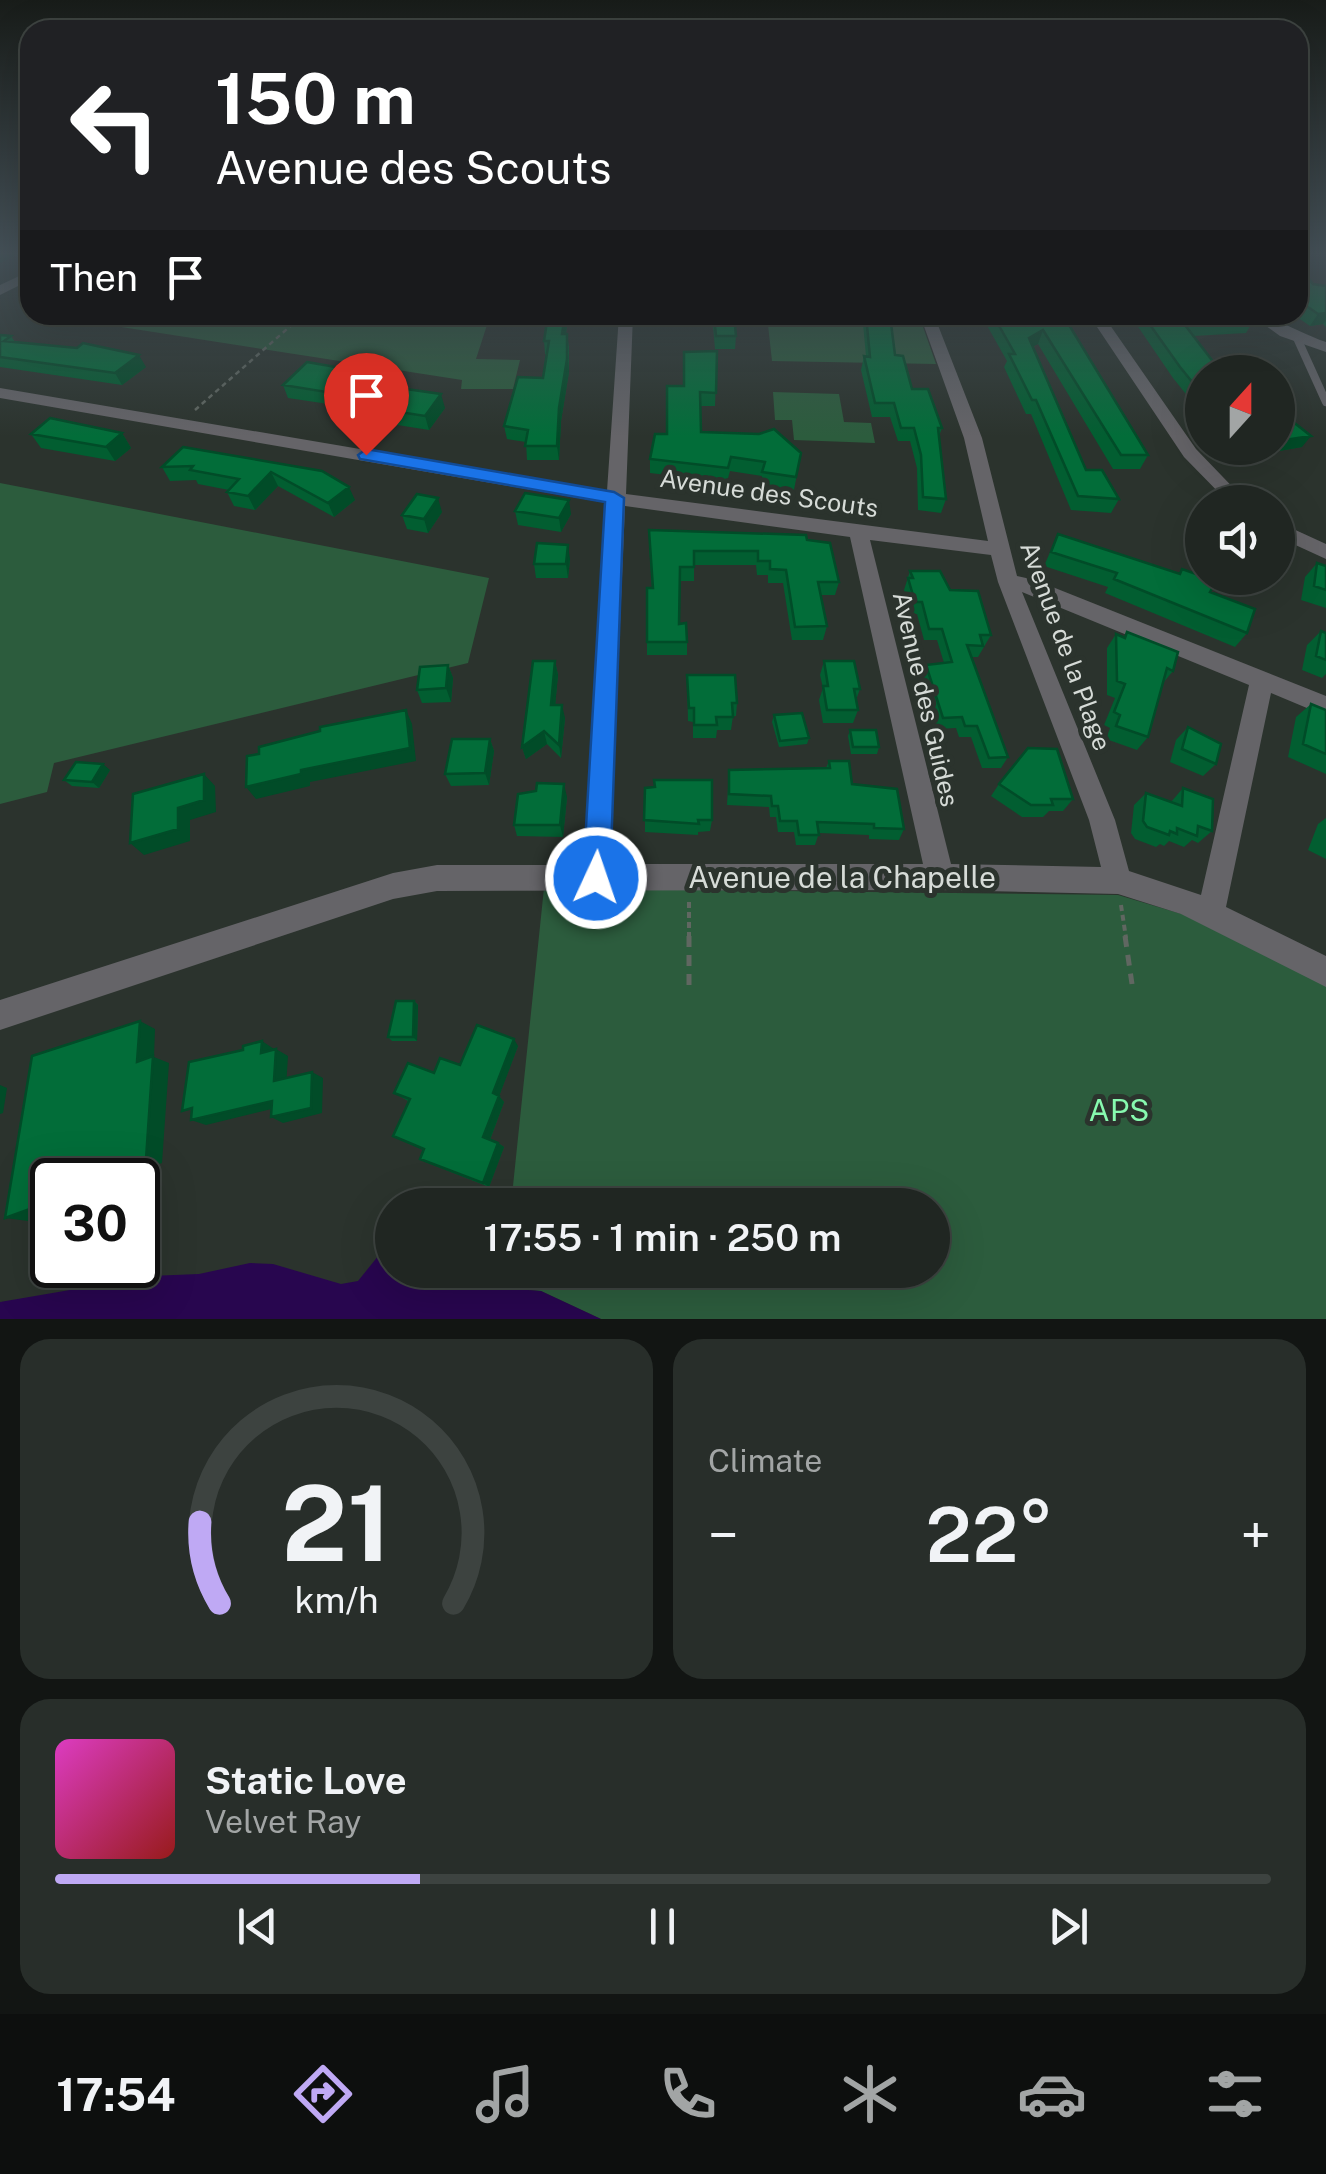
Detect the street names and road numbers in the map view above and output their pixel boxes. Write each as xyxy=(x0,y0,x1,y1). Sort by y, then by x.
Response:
street label: Avenue des Scouts xyxy=(658,463,880,523)
street label: Avenue de la Plage xyxy=(1014,537,1118,755)
street label: Avenue des Guides xyxy=(887,588,965,810)
street label: Avenue de la Chapelle xyxy=(688,859,996,895)

